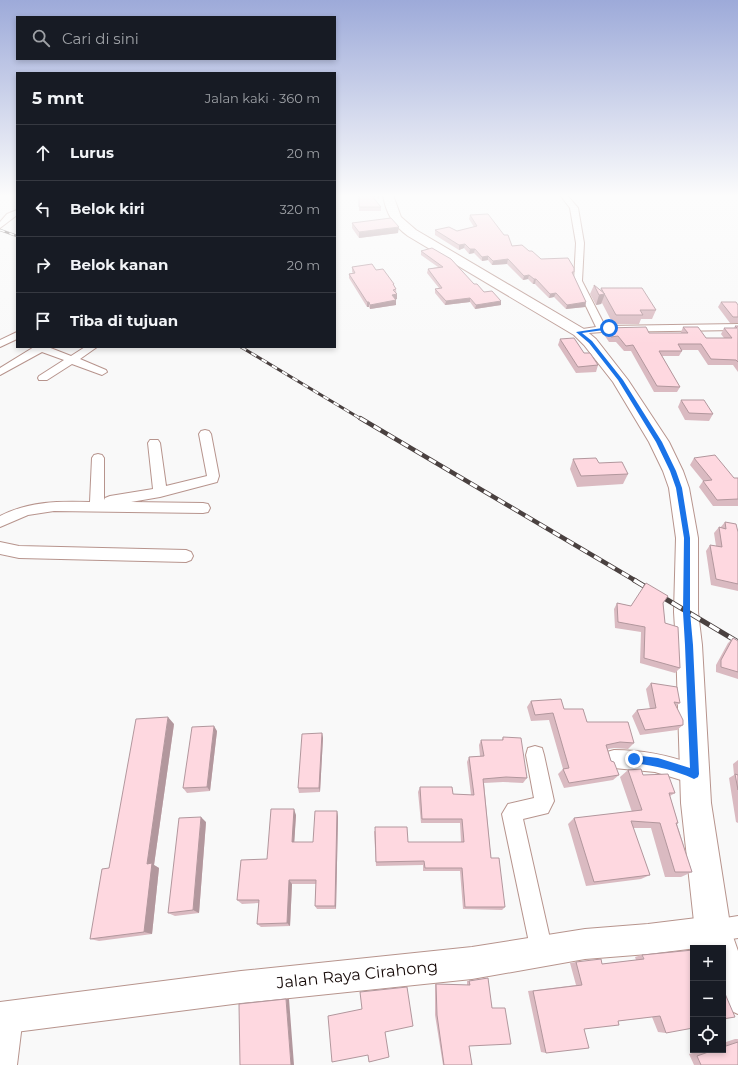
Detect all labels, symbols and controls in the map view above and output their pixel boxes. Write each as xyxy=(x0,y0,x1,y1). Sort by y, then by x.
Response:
search box xyxy=(16,16,336,60)
icon: search xyxy=(30,27,52,49)
text: Cari di sini xyxy=(62,29,139,48)
text: 5 mnt xyxy=(32,88,84,108)
text: Jalan kaki · 360 m xyxy=(205,90,320,106)
icon: ahead xyxy=(32,142,54,164)
text: Lurus xyxy=(70,143,114,162)
text: 20 m xyxy=(287,145,320,161)
icon: left xyxy=(32,198,54,220)
text: Belok kiri xyxy=(70,199,145,218)
text: 320 m xyxy=(280,201,320,217)
icon: right xyxy=(32,254,54,276)
text: Belok kanan xyxy=(70,255,168,274)
text: 20 m xyxy=(287,257,320,273)
icon: arrive xyxy=(32,310,54,332)
text: Tiba di tujuan xyxy=(70,311,178,330)
route start xyxy=(600,319,618,337)
route end xyxy=(625,750,643,768)
map controls xyxy=(690,945,726,1053)
button: + xyxy=(690,945,726,981)
street label: Jalan Raya Cirahong xyxy=(274,957,439,993)
button: − xyxy=(690,981,726,1017)
button: locate xyxy=(690,1017,726,1053)

